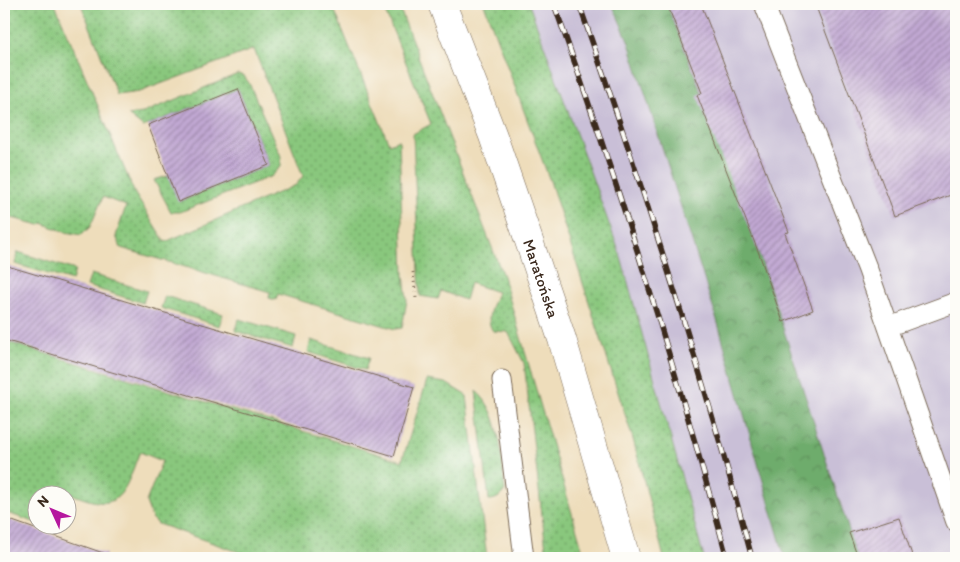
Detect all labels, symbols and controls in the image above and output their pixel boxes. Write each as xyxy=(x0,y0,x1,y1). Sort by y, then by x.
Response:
street label: Maratońska xyxy=(519,236,564,321)
north arrow xyxy=(28,484,78,534)
text: N xyxy=(34,492,52,511)

